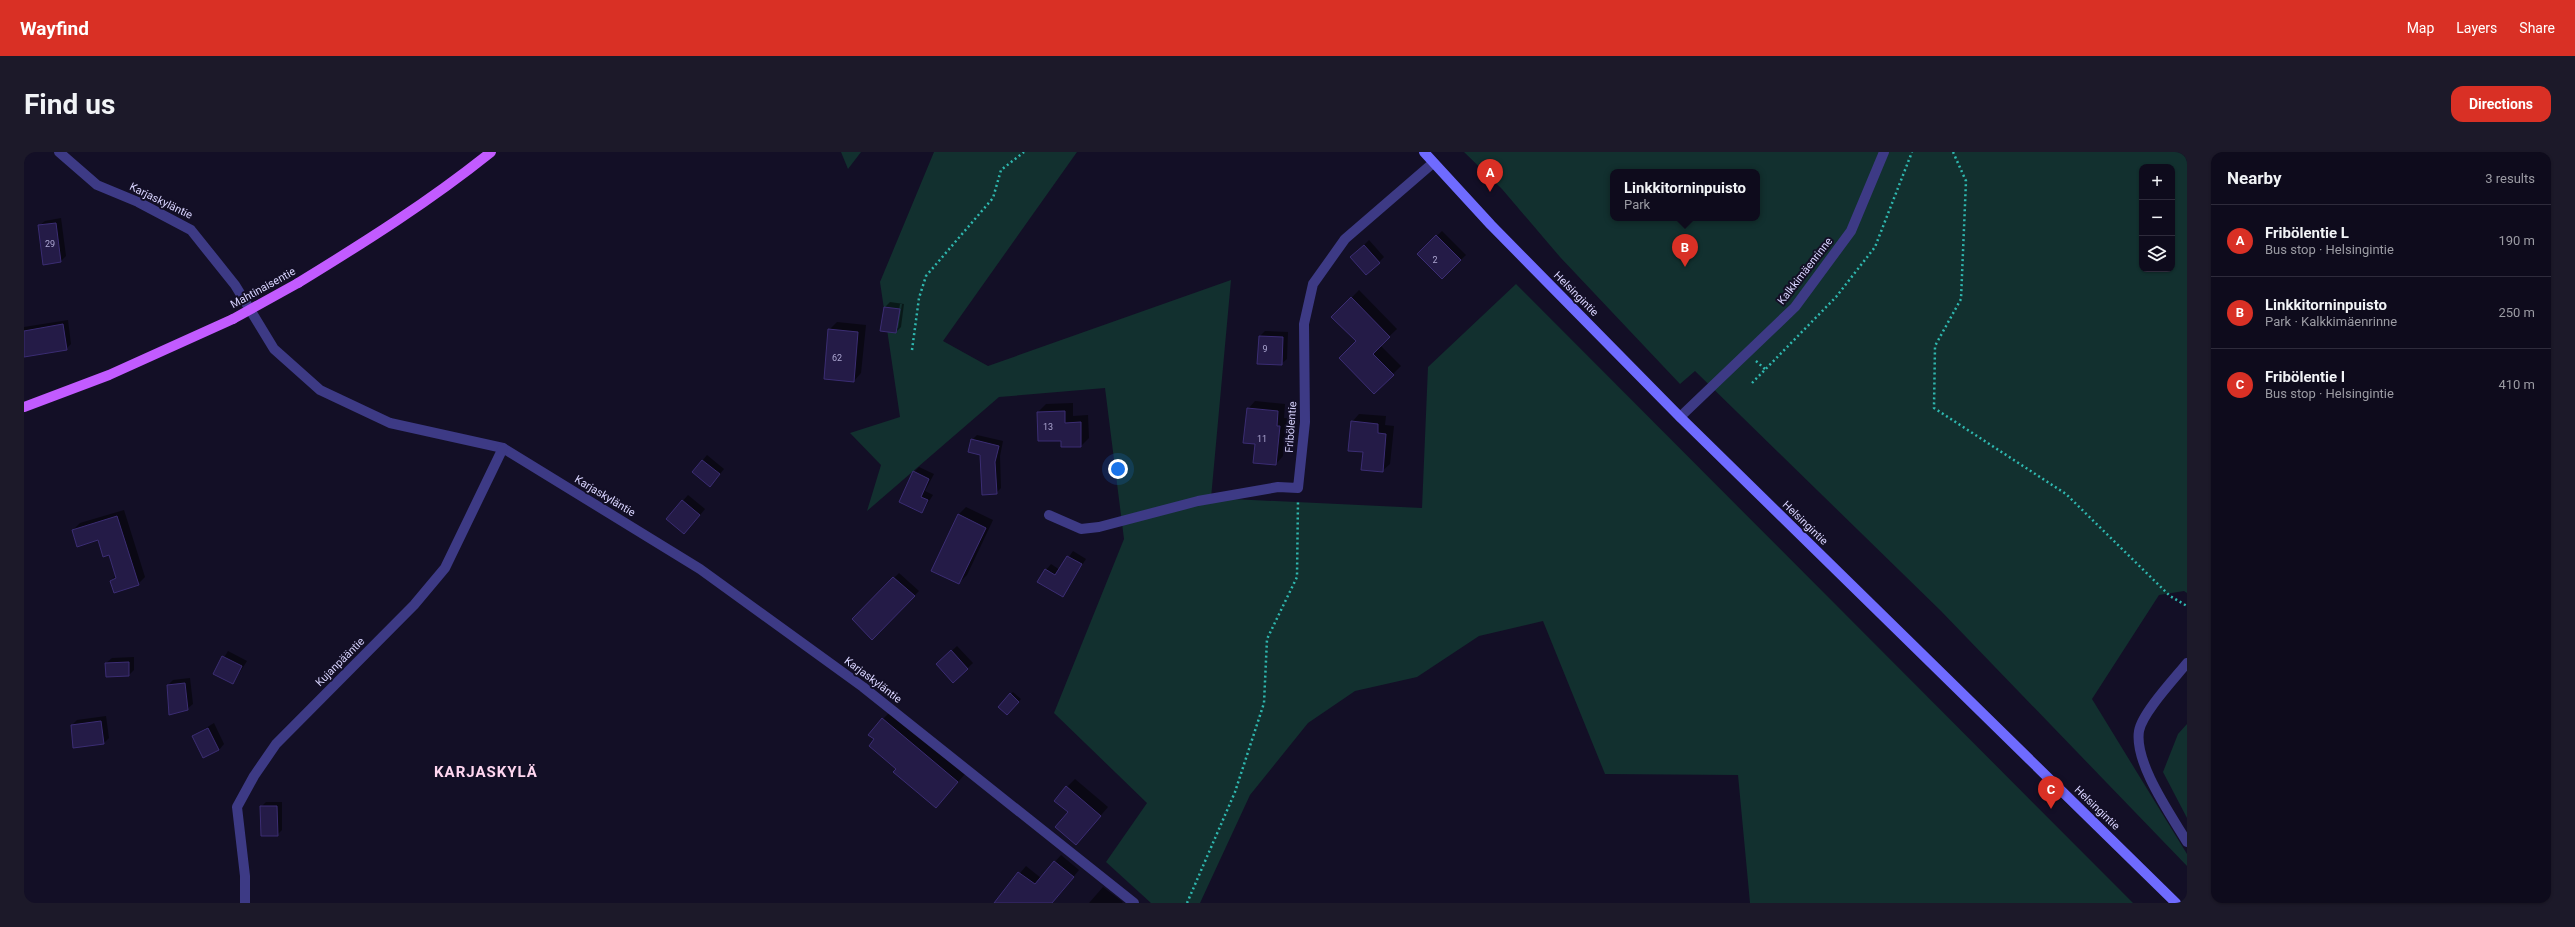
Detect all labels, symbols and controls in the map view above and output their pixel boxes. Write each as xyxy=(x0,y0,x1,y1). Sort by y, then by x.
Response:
text: Wayfind xyxy=(20,17,89,40)
text: Map xyxy=(2407,20,2434,36)
text: Layers xyxy=(2456,20,2497,36)
text: Share xyxy=(2519,20,2555,36)
button: Directions xyxy=(2451,86,2551,122)
text: Find us xyxy=(24,88,115,121)
pin: A xyxy=(1477,159,1503,192)
map controls xyxy=(2139,164,2175,272)
button: + xyxy=(2139,164,2175,200)
text: Nearby xyxy=(2227,168,2282,188)
popup xyxy=(1610,169,1760,221)
text: 3 results xyxy=(2485,171,2535,186)
text: Linkkitorninpuisto xyxy=(1624,179,1746,197)
street label: Karjaskyläntie xyxy=(127,180,195,222)
text: Park xyxy=(1624,197,1650,212)
button: − xyxy=(2139,200,2175,236)
text: Fribölentie L xyxy=(2265,224,2349,242)
text: A xyxy=(2236,233,2244,248)
text: 190 m xyxy=(2498,233,2535,248)
pin: B xyxy=(1672,234,1698,267)
street label: Kalkkimäenrinne xyxy=(1775,235,1835,307)
button: layers xyxy=(2139,236,2175,272)
house number: 29 xyxy=(45,239,55,249)
text: Bus stop · Helsingintie xyxy=(2265,242,2394,257)
house number: 2 xyxy=(1432,255,1438,265)
street label: Mahtinaisentie xyxy=(228,265,298,311)
street label: Helsingintie xyxy=(1551,269,1601,319)
text: Linkkitorninpuisto xyxy=(2265,296,2387,314)
text: B xyxy=(2236,305,2244,320)
text: 250 m xyxy=(2498,305,2535,320)
text: Park · Kalkkimäenrinne xyxy=(2265,314,2397,329)
house number: 9 xyxy=(1262,344,1268,354)
house number: 62 xyxy=(832,353,842,363)
text: Fribölentie I xyxy=(2265,368,2345,386)
text: C xyxy=(2236,377,2244,392)
text: 410 m xyxy=(2498,377,2535,392)
text: Bus stop · Helsingintie xyxy=(2265,386,2394,401)
street label: Fribölentie xyxy=(1283,401,1299,453)
house number: 13 xyxy=(1043,422,1053,432)
house number: 11 xyxy=(1257,434,1267,444)
your location xyxy=(1108,459,1128,479)
street label: Karjaskyläntie xyxy=(572,473,638,519)
street label: Helsingintie xyxy=(1780,498,1830,548)
street label: Kujanpääntie xyxy=(313,635,367,689)
street label: Karjaskyläntie xyxy=(842,654,904,706)
district label: KARJASKYLÄ xyxy=(434,763,538,781)
pin: C xyxy=(2038,776,2064,809)
street label: Helsingintie xyxy=(2072,783,2122,833)

